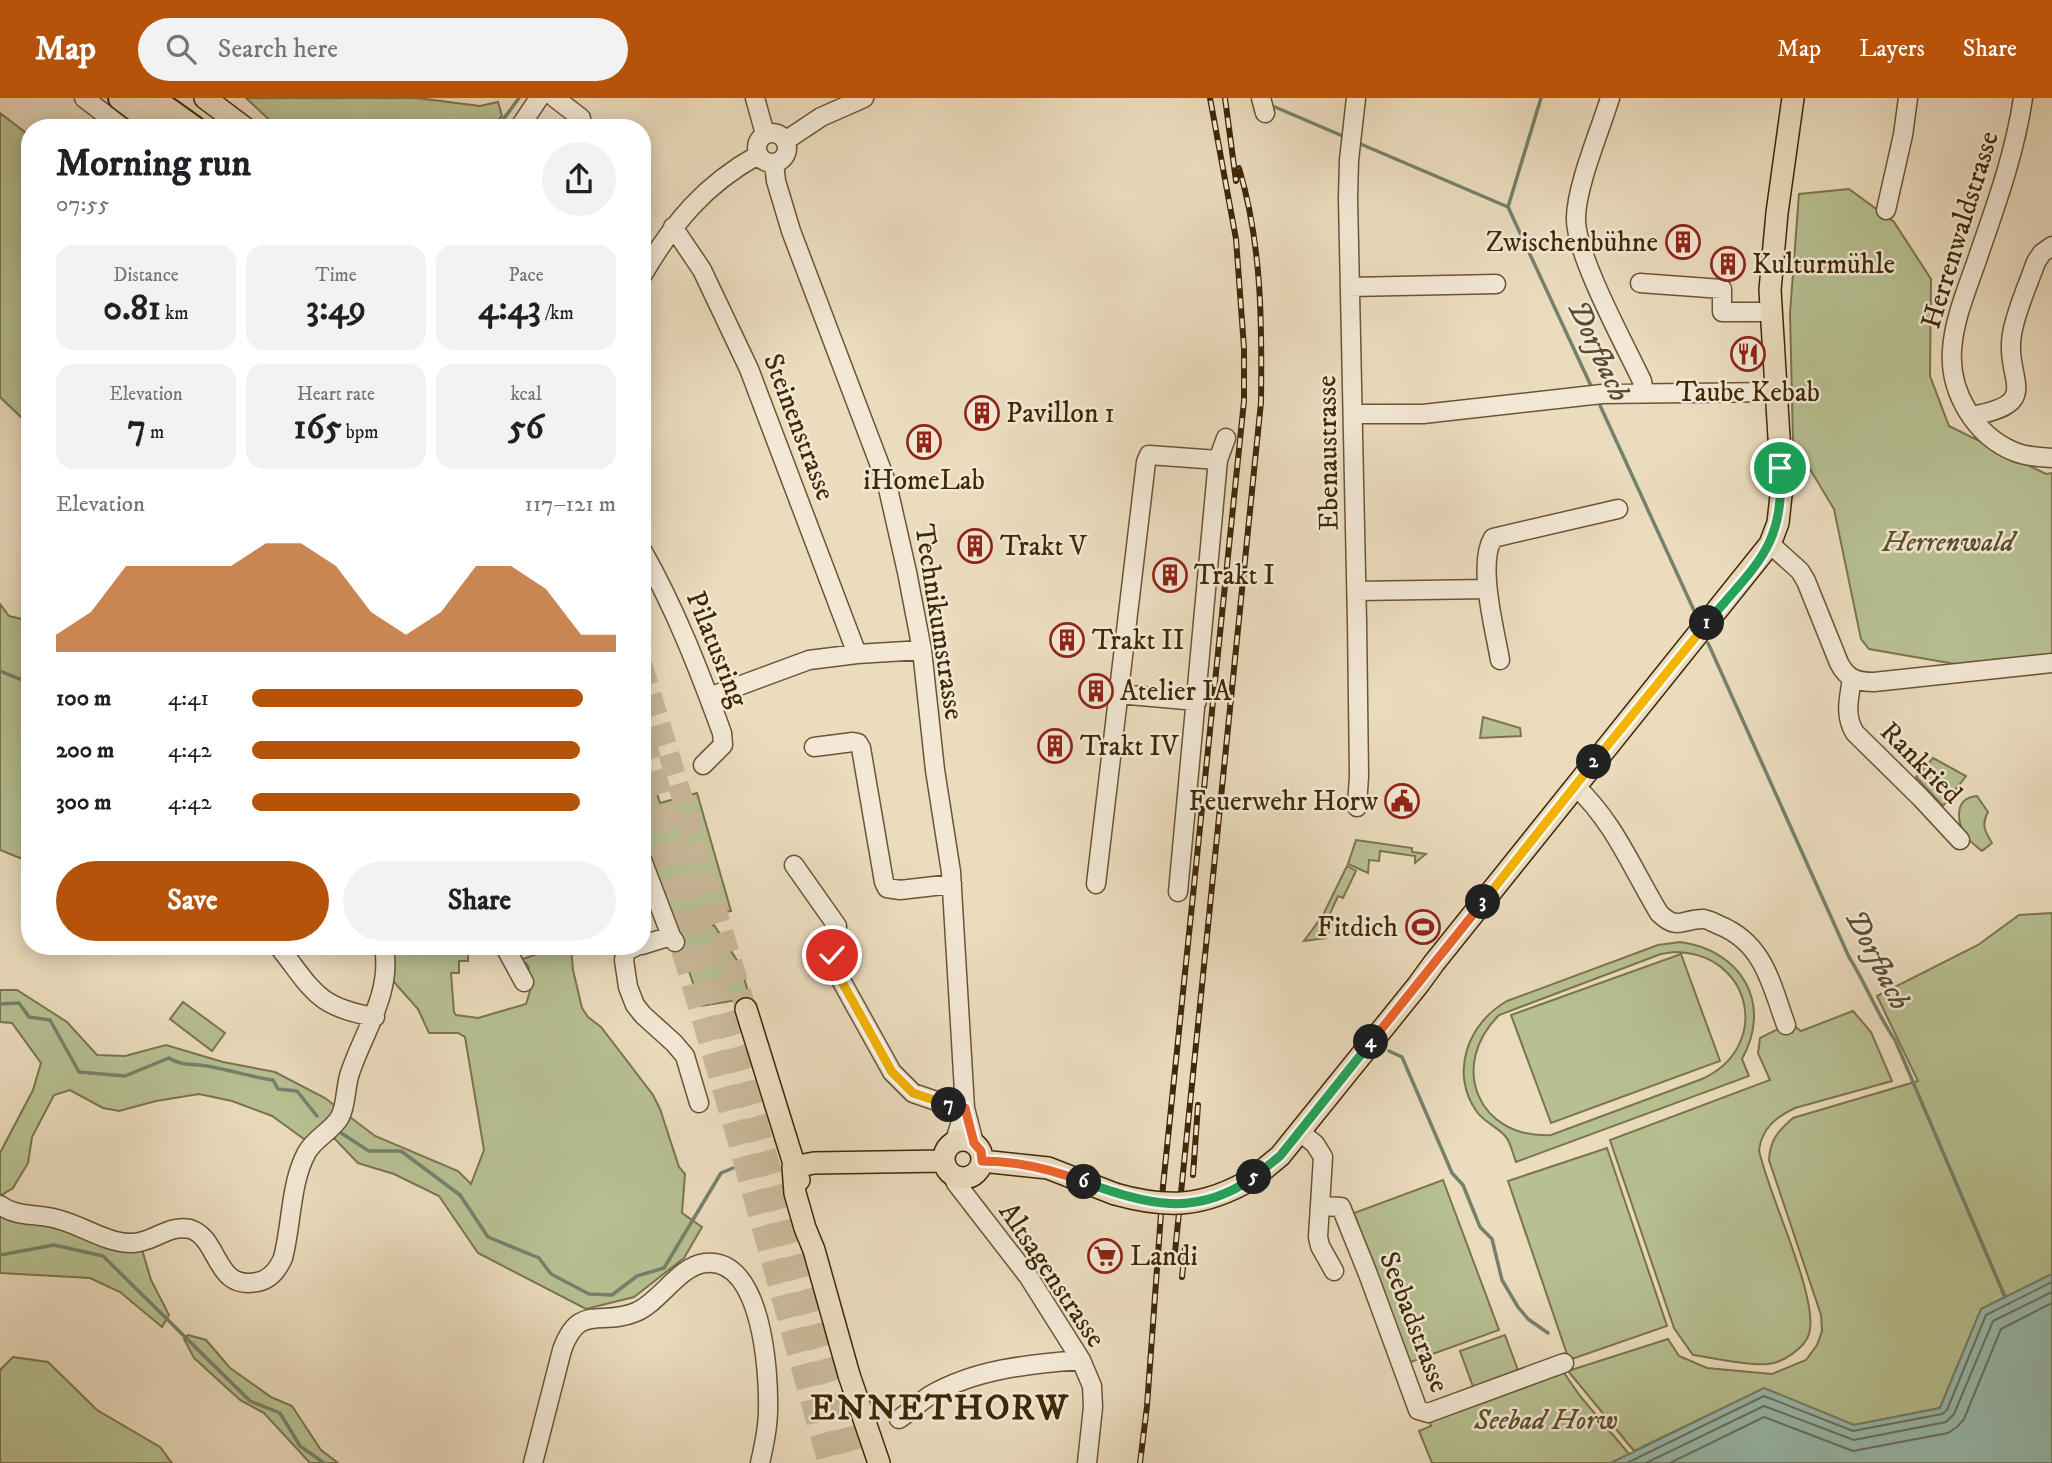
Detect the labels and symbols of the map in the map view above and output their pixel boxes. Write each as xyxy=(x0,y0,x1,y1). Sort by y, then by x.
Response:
street label: Herrenwaldstrasse xyxy=(1913,127,2007,333)
building icon: Zwischenbühne xyxy=(1664,223,1702,261)
place label: Zwischenbühne xyxy=(1486,225,1658,260)
building icon: Kulturmühle xyxy=(1709,245,1747,283)
place label: Kulturmühle xyxy=(1752,247,1895,282)
water label: Dorfbach xyxy=(1558,294,1638,408)
restaurant icon: Taube Kebab xyxy=(1729,335,1767,373)
street label: Steinenstrasse xyxy=(755,349,843,505)
street label: Ebenaustrasse xyxy=(1309,375,1347,531)
place label: Taube Kebab xyxy=(1676,375,1820,410)
building icon: Pavillon 1 xyxy=(963,394,1001,432)
place label: Pavillon 1 xyxy=(1006,396,1115,431)
building icon: iHomeLab xyxy=(905,423,943,461)
pin xyxy=(1750,438,1810,498)
place label: iHomeLab xyxy=(863,463,985,498)
street label: Technikumstrasse xyxy=(906,522,972,722)
park label: Herrenwald xyxy=(1881,525,2018,560)
building icon: Trakt V xyxy=(956,527,994,565)
place label: Trakt V xyxy=(1000,529,1088,564)
building icon: Trakt I xyxy=(1151,556,1189,594)
place label: Trakt I xyxy=(1194,558,1275,593)
street label: Pilatusring xyxy=(678,586,756,712)
pin: 1 xyxy=(1690,606,1724,640)
building icon: Trakt II xyxy=(1048,621,1086,659)
place label: Trakt II xyxy=(1092,623,1184,658)
building icon: Atelier IA xyxy=(1077,672,1115,710)
place label: Atelier IA xyxy=(1120,674,1233,709)
street label: Rankried xyxy=(1872,714,1970,812)
building icon: Trakt IV xyxy=(1036,727,1074,765)
place label: Trakt IV xyxy=(1080,729,1180,764)
pin: 2 xyxy=(1576,744,1612,780)
public building icon: Feuerwehr Horw xyxy=(1383,782,1421,820)
place label: Feuerwehr Horw xyxy=(1188,784,1378,819)
pin: 3 xyxy=(1466,884,1500,920)
water label: Dorfbach xyxy=(1836,904,1918,1016)
sports icon: Fitdich xyxy=(1404,908,1442,946)
place label: Fitdich xyxy=(1317,910,1398,945)
pin xyxy=(802,925,862,985)
pin: 4 xyxy=(1354,1024,1388,1060)
pin: 7 xyxy=(932,1088,967,1122)
pin: 5 xyxy=(1236,1160,1272,1194)
pin: 6 xyxy=(1066,1164,1102,1200)
street label: Altsagenstrasse xyxy=(991,1196,1113,1354)
supermarket icon: Landi xyxy=(1086,1237,1124,1275)
place label: Landi xyxy=(1130,1239,1198,1274)
street label: Seebadstrasse xyxy=(1371,1247,1457,1397)
district label: ENNETHORW xyxy=(810,1387,1070,1431)
park label: Seebad Horw xyxy=(1473,1403,1618,1438)

